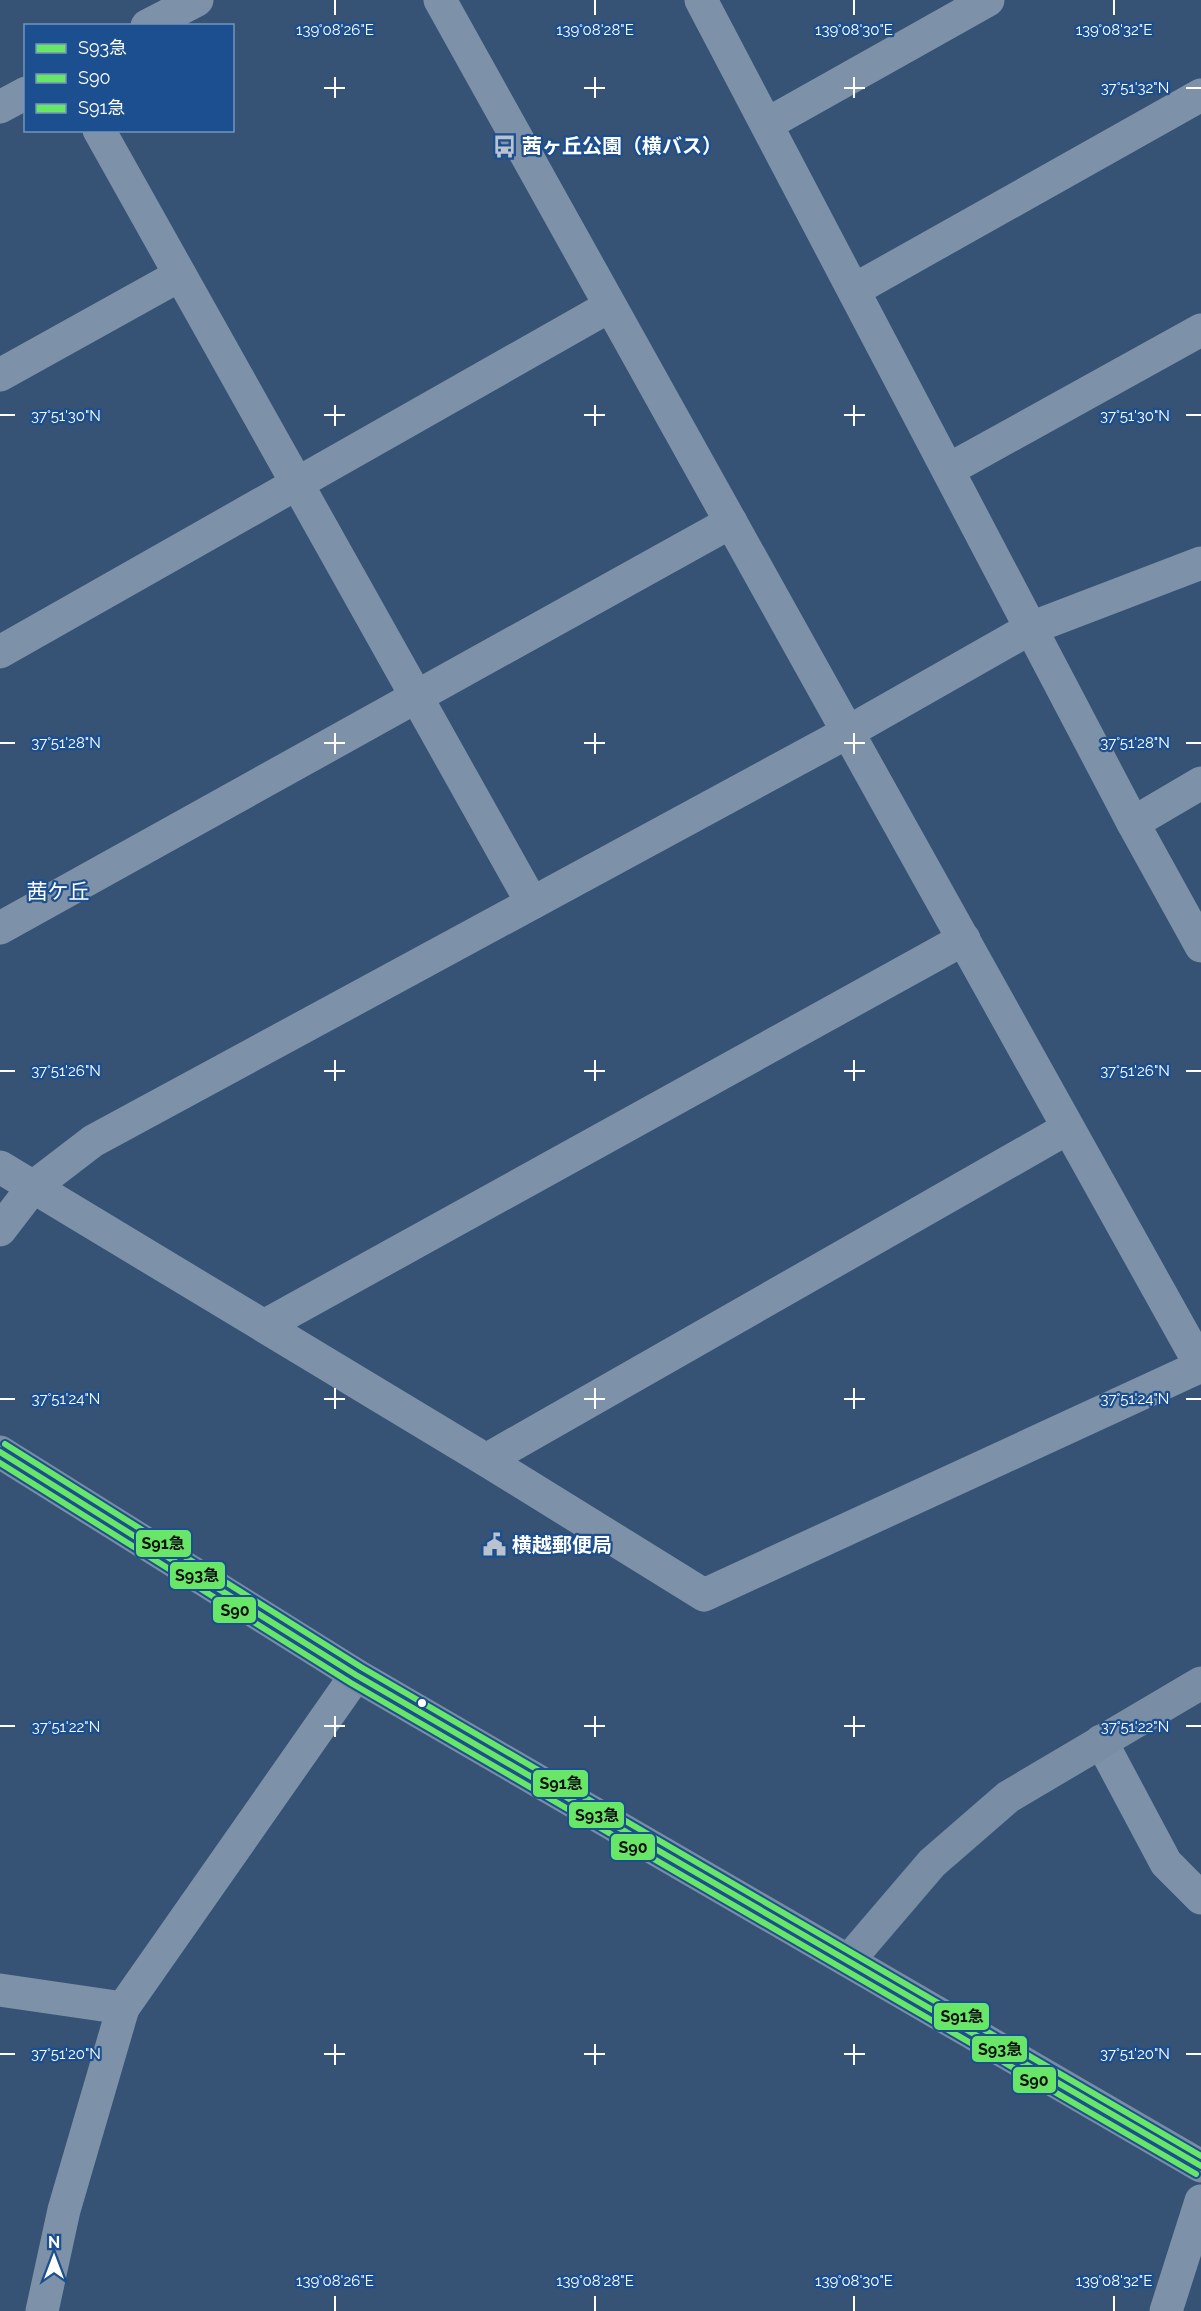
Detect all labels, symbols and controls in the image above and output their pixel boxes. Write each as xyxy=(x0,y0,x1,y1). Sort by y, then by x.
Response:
text: 139°08'26"E xyxy=(296,21,374,39)
text: 139°08'28"E xyxy=(556,21,634,39)
text: 139°08'30"E xyxy=(815,21,893,39)
text: 139°08'32"E xyxy=(1076,21,1152,39)
legend xyxy=(24,24,234,132)
text: S93急 xyxy=(78,37,127,58)
text: S90 xyxy=(78,67,111,88)
text: 37°51'32"N xyxy=(1101,79,1169,97)
text: S91急 xyxy=(78,97,125,118)
bus stop icon: 茜ヶ丘公園（横バス） xyxy=(491,133,517,159)
place label: 茜ヶ丘公園（横バス） xyxy=(522,134,722,158)
text: 37°51'30"N xyxy=(31,407,101,425)
text: 37°51'30"N xyxy=(1100,407,1170,425)
text: 37°51'28"N xyxy=(31,734,101,752)
text: 37°51'28"N xyxy=(1100,734,1170,752)
district label: 茜ケ丘 xyxy=(27,879,90,904)
text: 37°51'26"N xyxy=(31,1062,101,1080)
text: 37°51'26"N xyxy=(1100,1062,1170,1080)
text: 37°51'24"N xyxy=(32,1390,100,1408)
text: 37°51'24"N xyxy=(1101,1390,1169,1408)
line badge: S91急 xyxy=(135,1529,192,1558)
public building icon: 横越郵便局 xyxy=(481,1532,507,1558)
place label: 横越郵便局 xyxy=(512,1533,612,1557)
text: S91急 xyxy=(141,1534,185,1553)
line badge: S93急 xyxy=(169,1561,226,1590)
text: S93急 xyxy=(175,1566,219,1585)
line badge: S90 xyxy=(212,1596,257,1624)
text: S90 xyxy=(220,1601,250,1620)
unlabelled marker xyxy=(416,1697,428,1709)
text: 37°51'22"N xyxy=(32,1718,100,1736)
text: 37°51'22"N xyxy=(1101,1718,1169,1736)
line badge: S91急 xyxy=(532,1769,589,1798)
text: S91急 xyxy=(539,1774,583,1793)
line badge: S93急 xyxy=(568,1801,625,1829)
text: S93急 xyxy=(575,1806,619,1825)
line badge: S90 xyxy=(610,1833,656,1861)
text: S90 xyxy=(618,1838,648,1857)
line badge: S91急 xyxy=(933,2002,990,2031)
text: S91急 xyxy=(940,2007,984,2026)
line badge: S93急 xyxy=(971,2035,1028,2063)
text: S93急 xyxy=(978,2040,1022,2059)
text: 37°51'20"N xyxy=(31,2045,101,2063)
text: 37°51'20"N xyxy=(1100,2045,1170,2063)
line badge: S90 xyxy=(1012,2066,1057,2094)
text: S90 xyxy=(1019,2071,1049,2090)
north arrow xyxy=(24,2227,84,2287)
text: N xyxy=(48,2233,60,2252)
text: 139°08'26"E xyxy=(296,2272,374,2290)
text: 139°08'28"E xyxy=(556,2272,634,2290)
text: 139°08'30"E xyxy=(815,2272,893,2290)
text: 139°08'32"E xyxy=(1076,2272,1152,2290)

